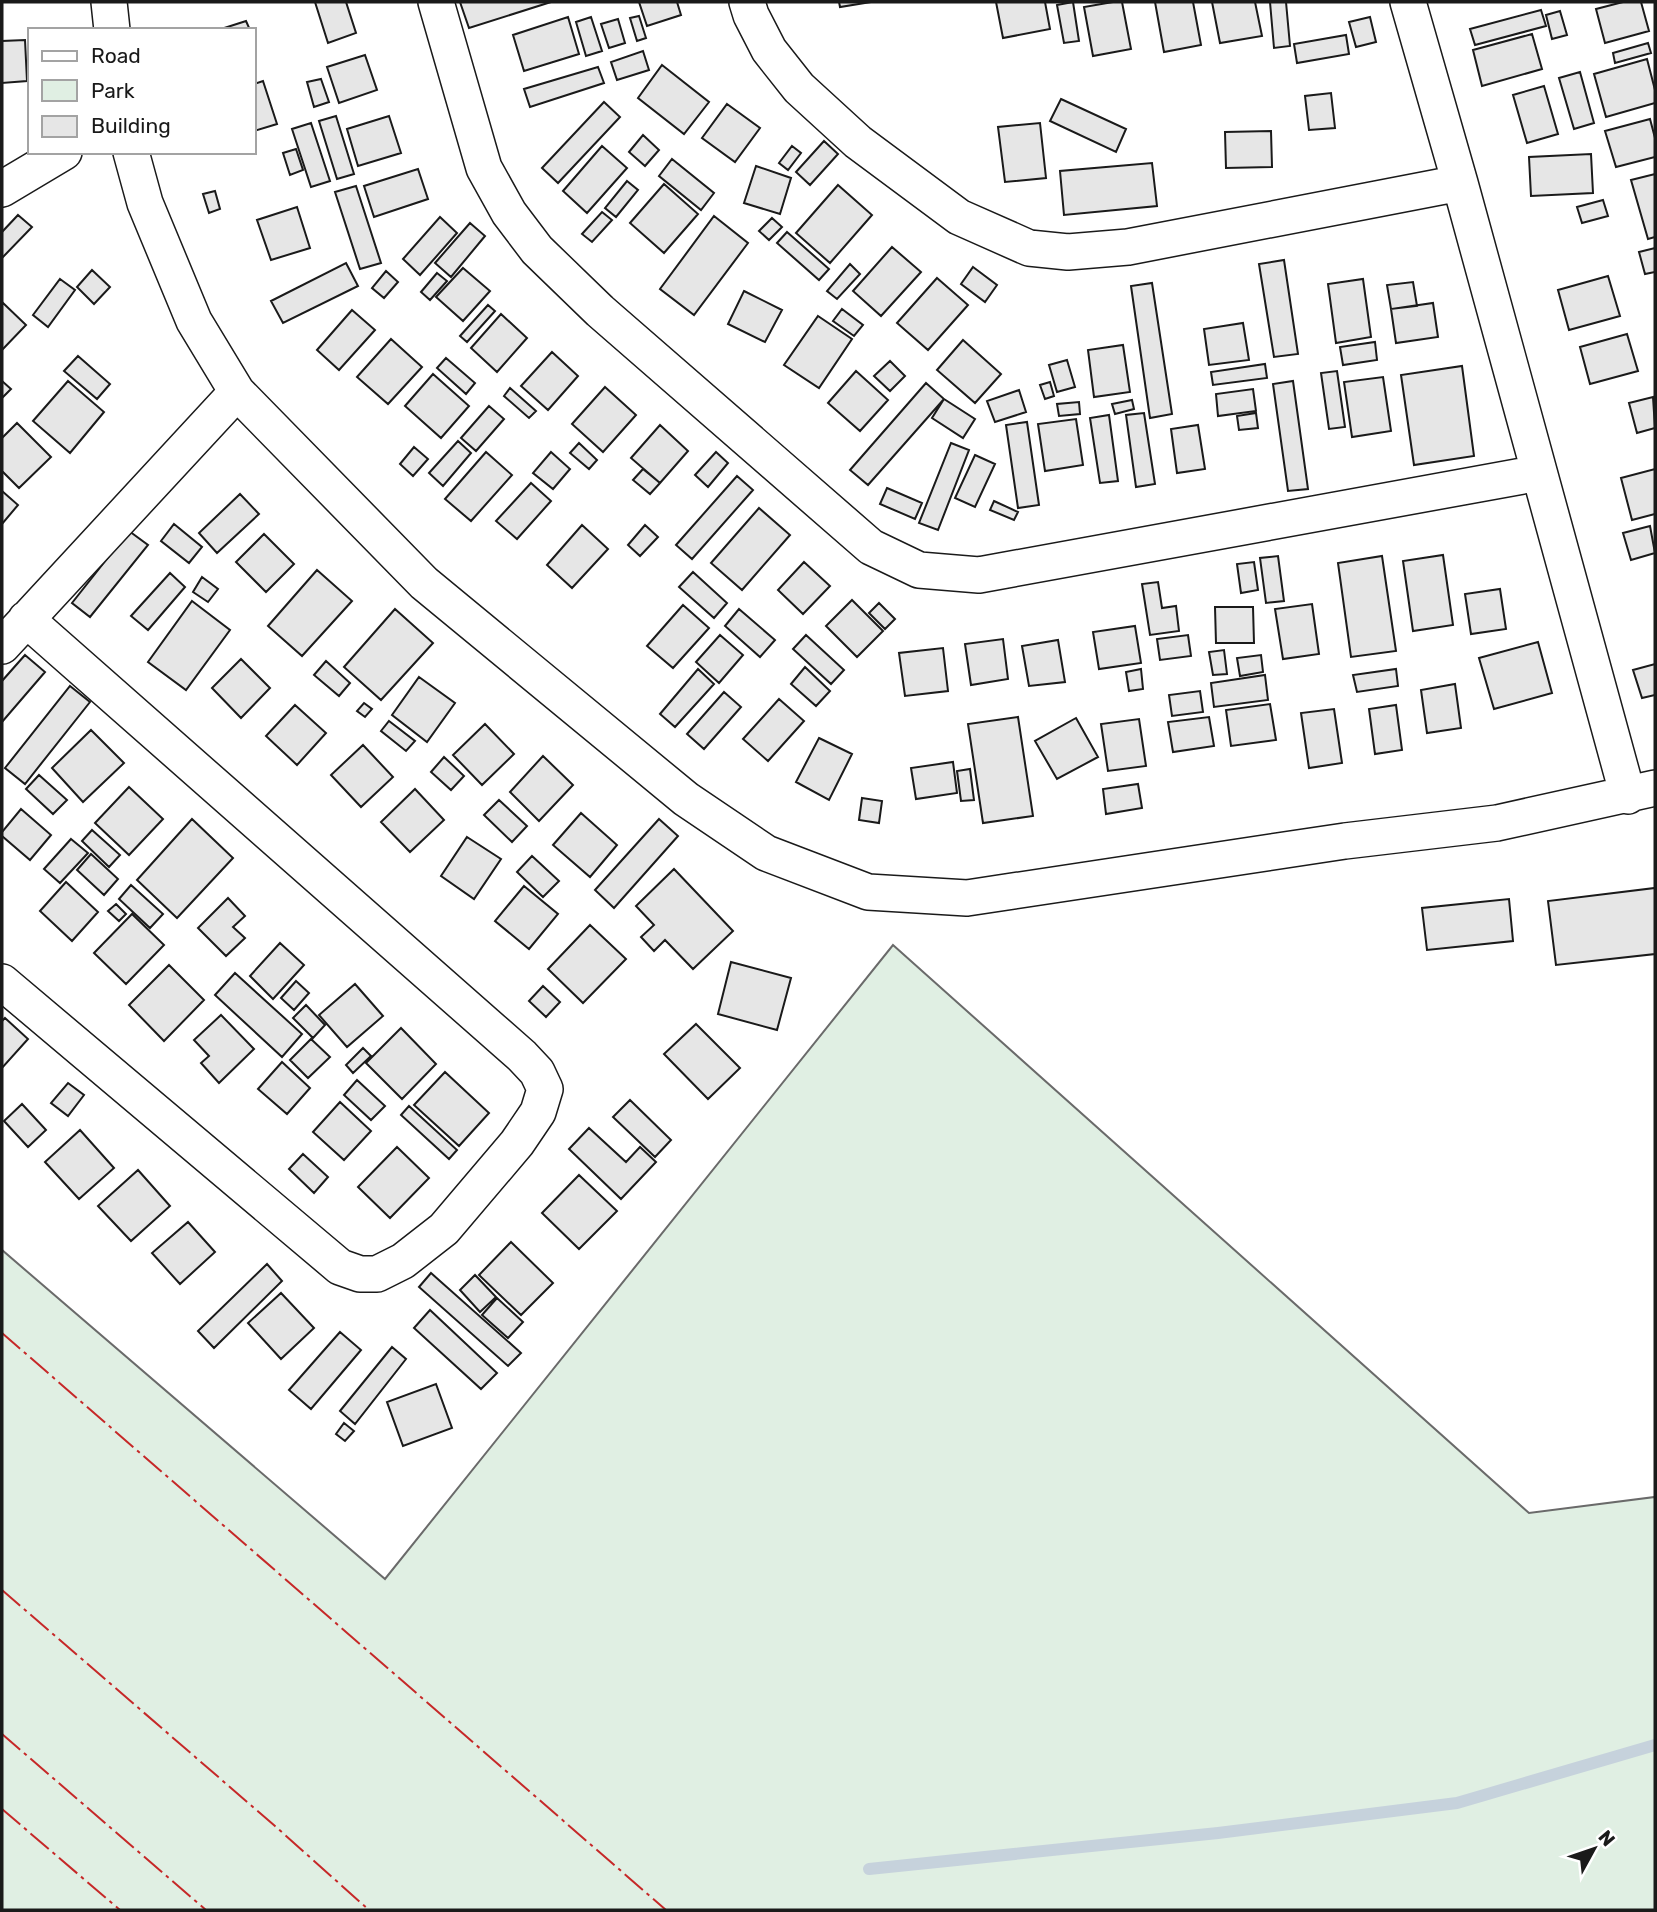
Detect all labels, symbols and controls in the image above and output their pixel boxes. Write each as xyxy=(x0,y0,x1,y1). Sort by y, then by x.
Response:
legend xyxy=(28,28,256,154)
text: Road xyxy=(91,43,141,68)
text: Park xyxy=(91,78,135,103)
text: Building xyxy=(91,113,171,138)
north arrow xyxy=(1559,1814,1629,1884)
text: N xyxy=(1593,1826,1620,1851)

